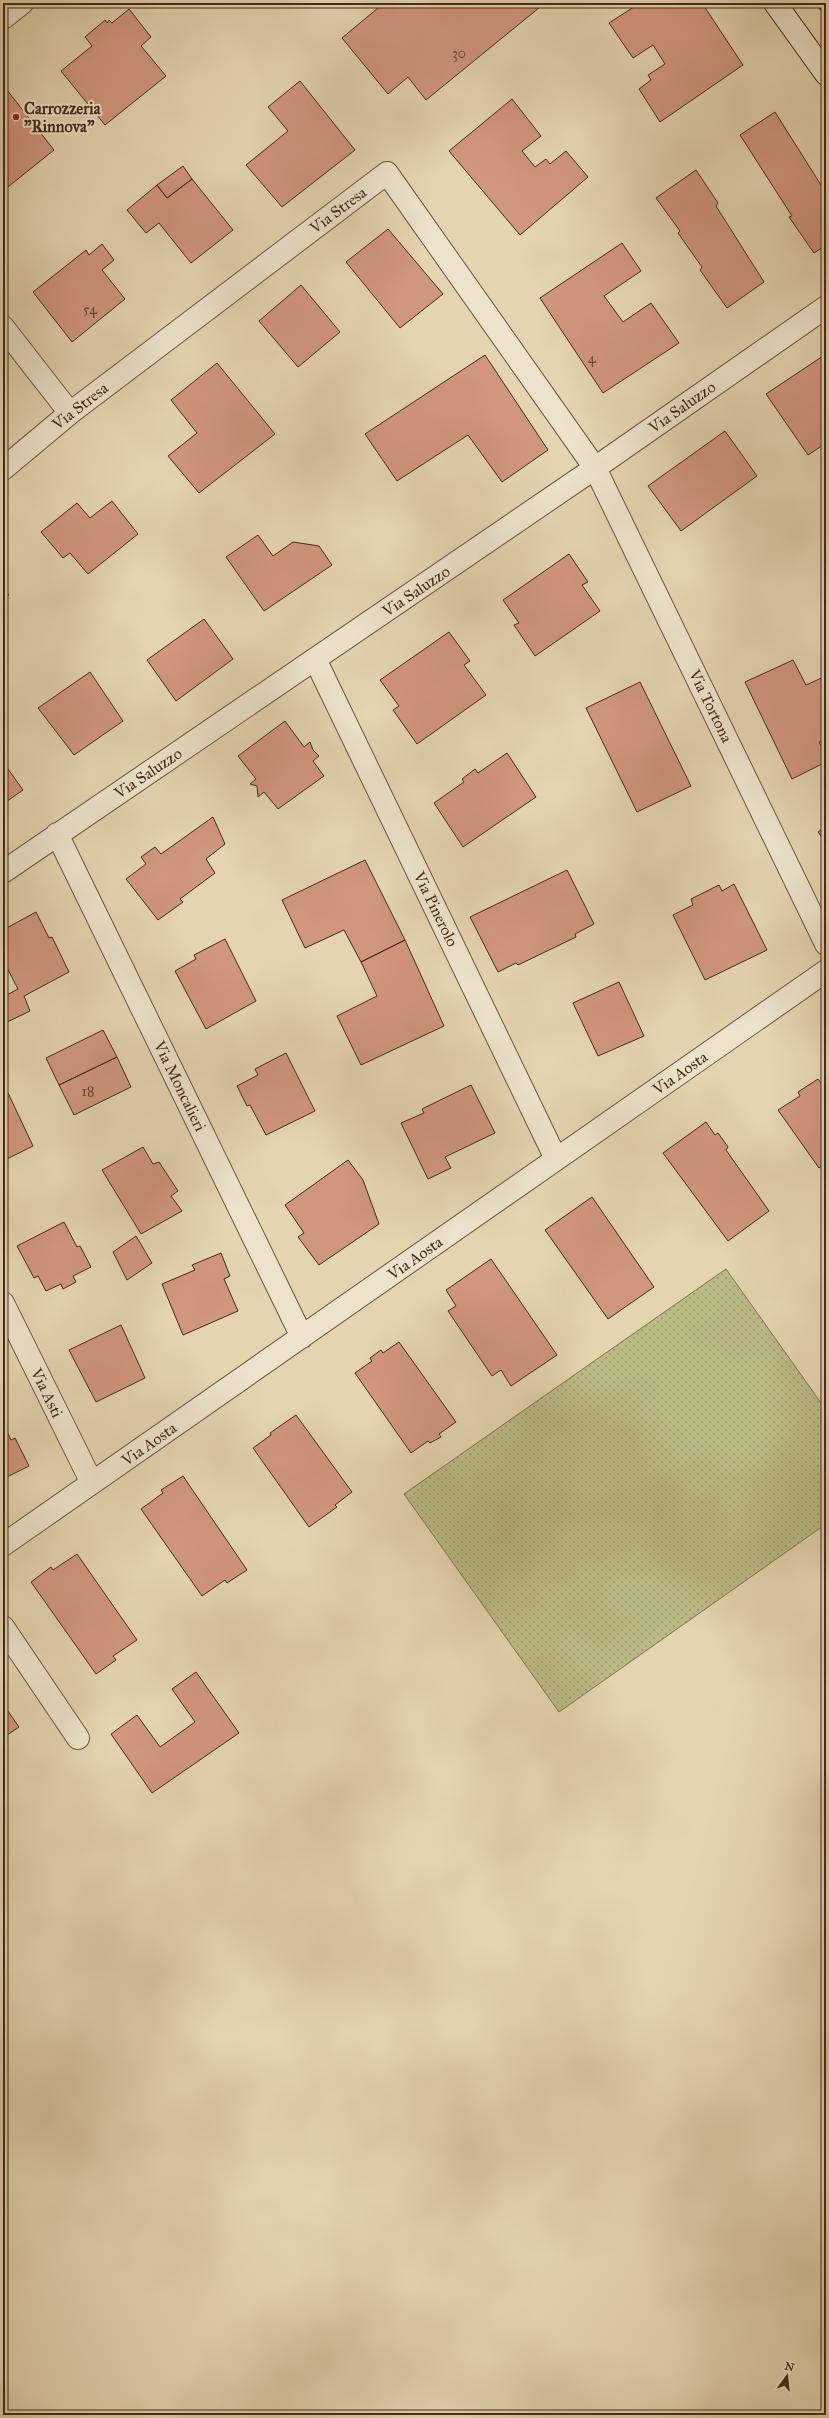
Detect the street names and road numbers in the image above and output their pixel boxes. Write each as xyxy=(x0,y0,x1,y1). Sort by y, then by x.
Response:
street label: Via Stresa xyxy=(305,182,370,238)
street label: Via Saluzzo xyxy=(644,377,719,438)
street label: Via Stresa xyxy=(47,378,112,434)
street label: Via Saluzzo xyxy=(378,561,453,621)
street label: Via Tortona xyxy=(685,666,737,746)
street label: Via Saluzzo xyxy=(110,743,185,803)
street label: Via Pinerolo xyxy=(409,868,462,950)
street label: Via Moncalieri xyxy=(150,1037,210,1135)
street label: Via Aosta xyxy=(648,1047,711,1099)
street label: Via Aosta xyxy=(383,1232,446,1284)
street label: Via Asti xyxy=(27,1364,67,1421)
street label: Via Aosta xyxy=(117,1418,180,1470)

